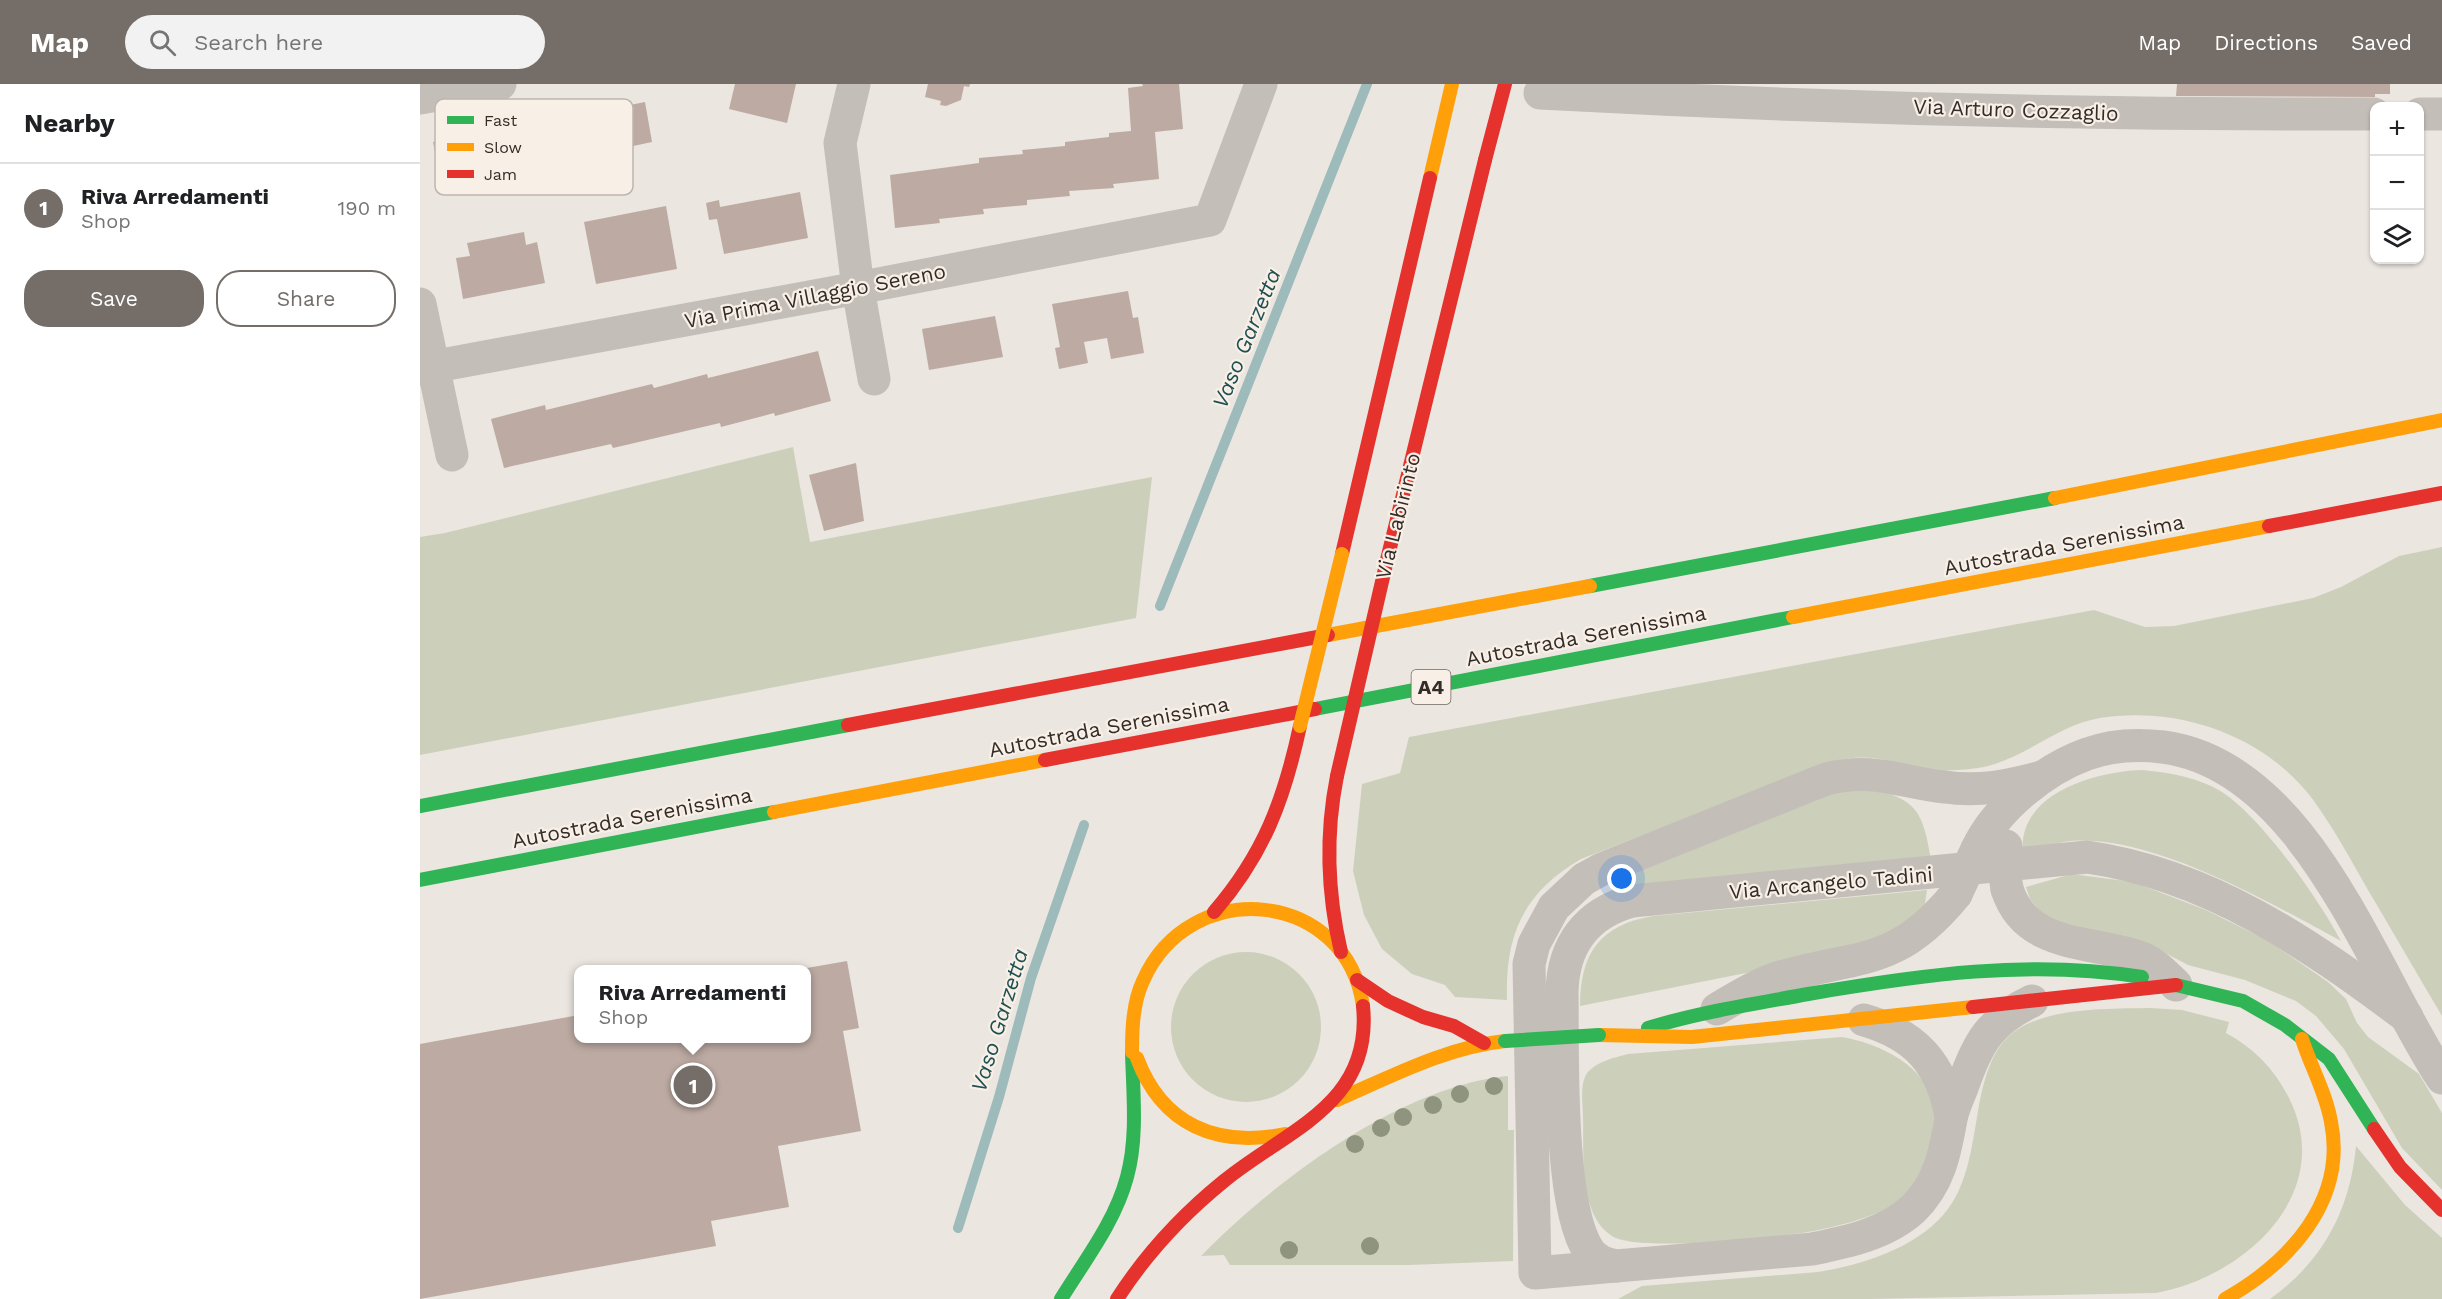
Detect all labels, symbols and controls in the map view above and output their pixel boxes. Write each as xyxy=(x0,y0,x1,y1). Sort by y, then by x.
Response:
search box xyxy=(125,15,545,69)
text: Map xyxy=(30,26,89,59)
icon: search xyxy=(146,26,179,59)
text: Search here xyxy=(194,30,323,55)
text: Map xyxy=(2138,30,2181,55)
text: Directions xyxy=(2214,30,2318,55)
text: Saved xyxy=(2351,30,2412,55)
street label: Via Arturo Cozzaglio xyxy=(1913,93,2119,126)
legend xyxy=(435,99,633,195)
map controls xyxy=(2370,102,2424,264)
button: + xyxy=(2370,102,2424,156)
text: Nearby xyxy=(24,108,115,138)
text: Fast xyxy=(484,111,517,130)
text: Slow xyxy=(484,138,522,157)
button: − xyxy=(2370,156,2424,210)
text: Jam xyxy=(484,165,517,184)
text: Riva Arredamenti xyxy=(81,184,269,209)
text: 1 xyxy=(39,196,48,220)
text: 190 m xyxy=(338,196,396,220)
text: Shop xyxy=(81,209,131,233)
button: layers xyxy=(2370,210,2424,264)
street label: Via Prima Villaggio Sereno xyxy=(682,258,948,333)
water label: Vaso Garzetta xyxy=(1207,265,1286,412)
button: Save xyxy=(24,270,204,327)
button: Share xyxy=(216,270,396,327)
street label: Via Labirinto xyxy=(1370,450,1425,582)
street label: Autostrada Serenissima xyxy=(1942,509,2186,580)
street label: Autostrada Serenissima xyxy=(1464,600,1708,671)
road number: A4 xyxy=(1412,670,1450,704)
street label: Autostrada Serenissima xyxy=(987,691,1231,762)
street label: Autostrada Serenissima xyxy=(510,782,754,853)
street label: Via Arcangelo Tadini xyxy=(1728,861,1934,904)
your location xyxy=(1607,864,1636,893)
water label: Vaso Garzetta xyxy=(966,946,1033,1095)
popup xyxy=(574,965,811,1043)
text: Riva Arredamenti xyxy=(599,980,786,1005)
text: Shop xyxy=(599,1005,648,1029)
pin: 1 xyxy=(674,1062,712,1108)

